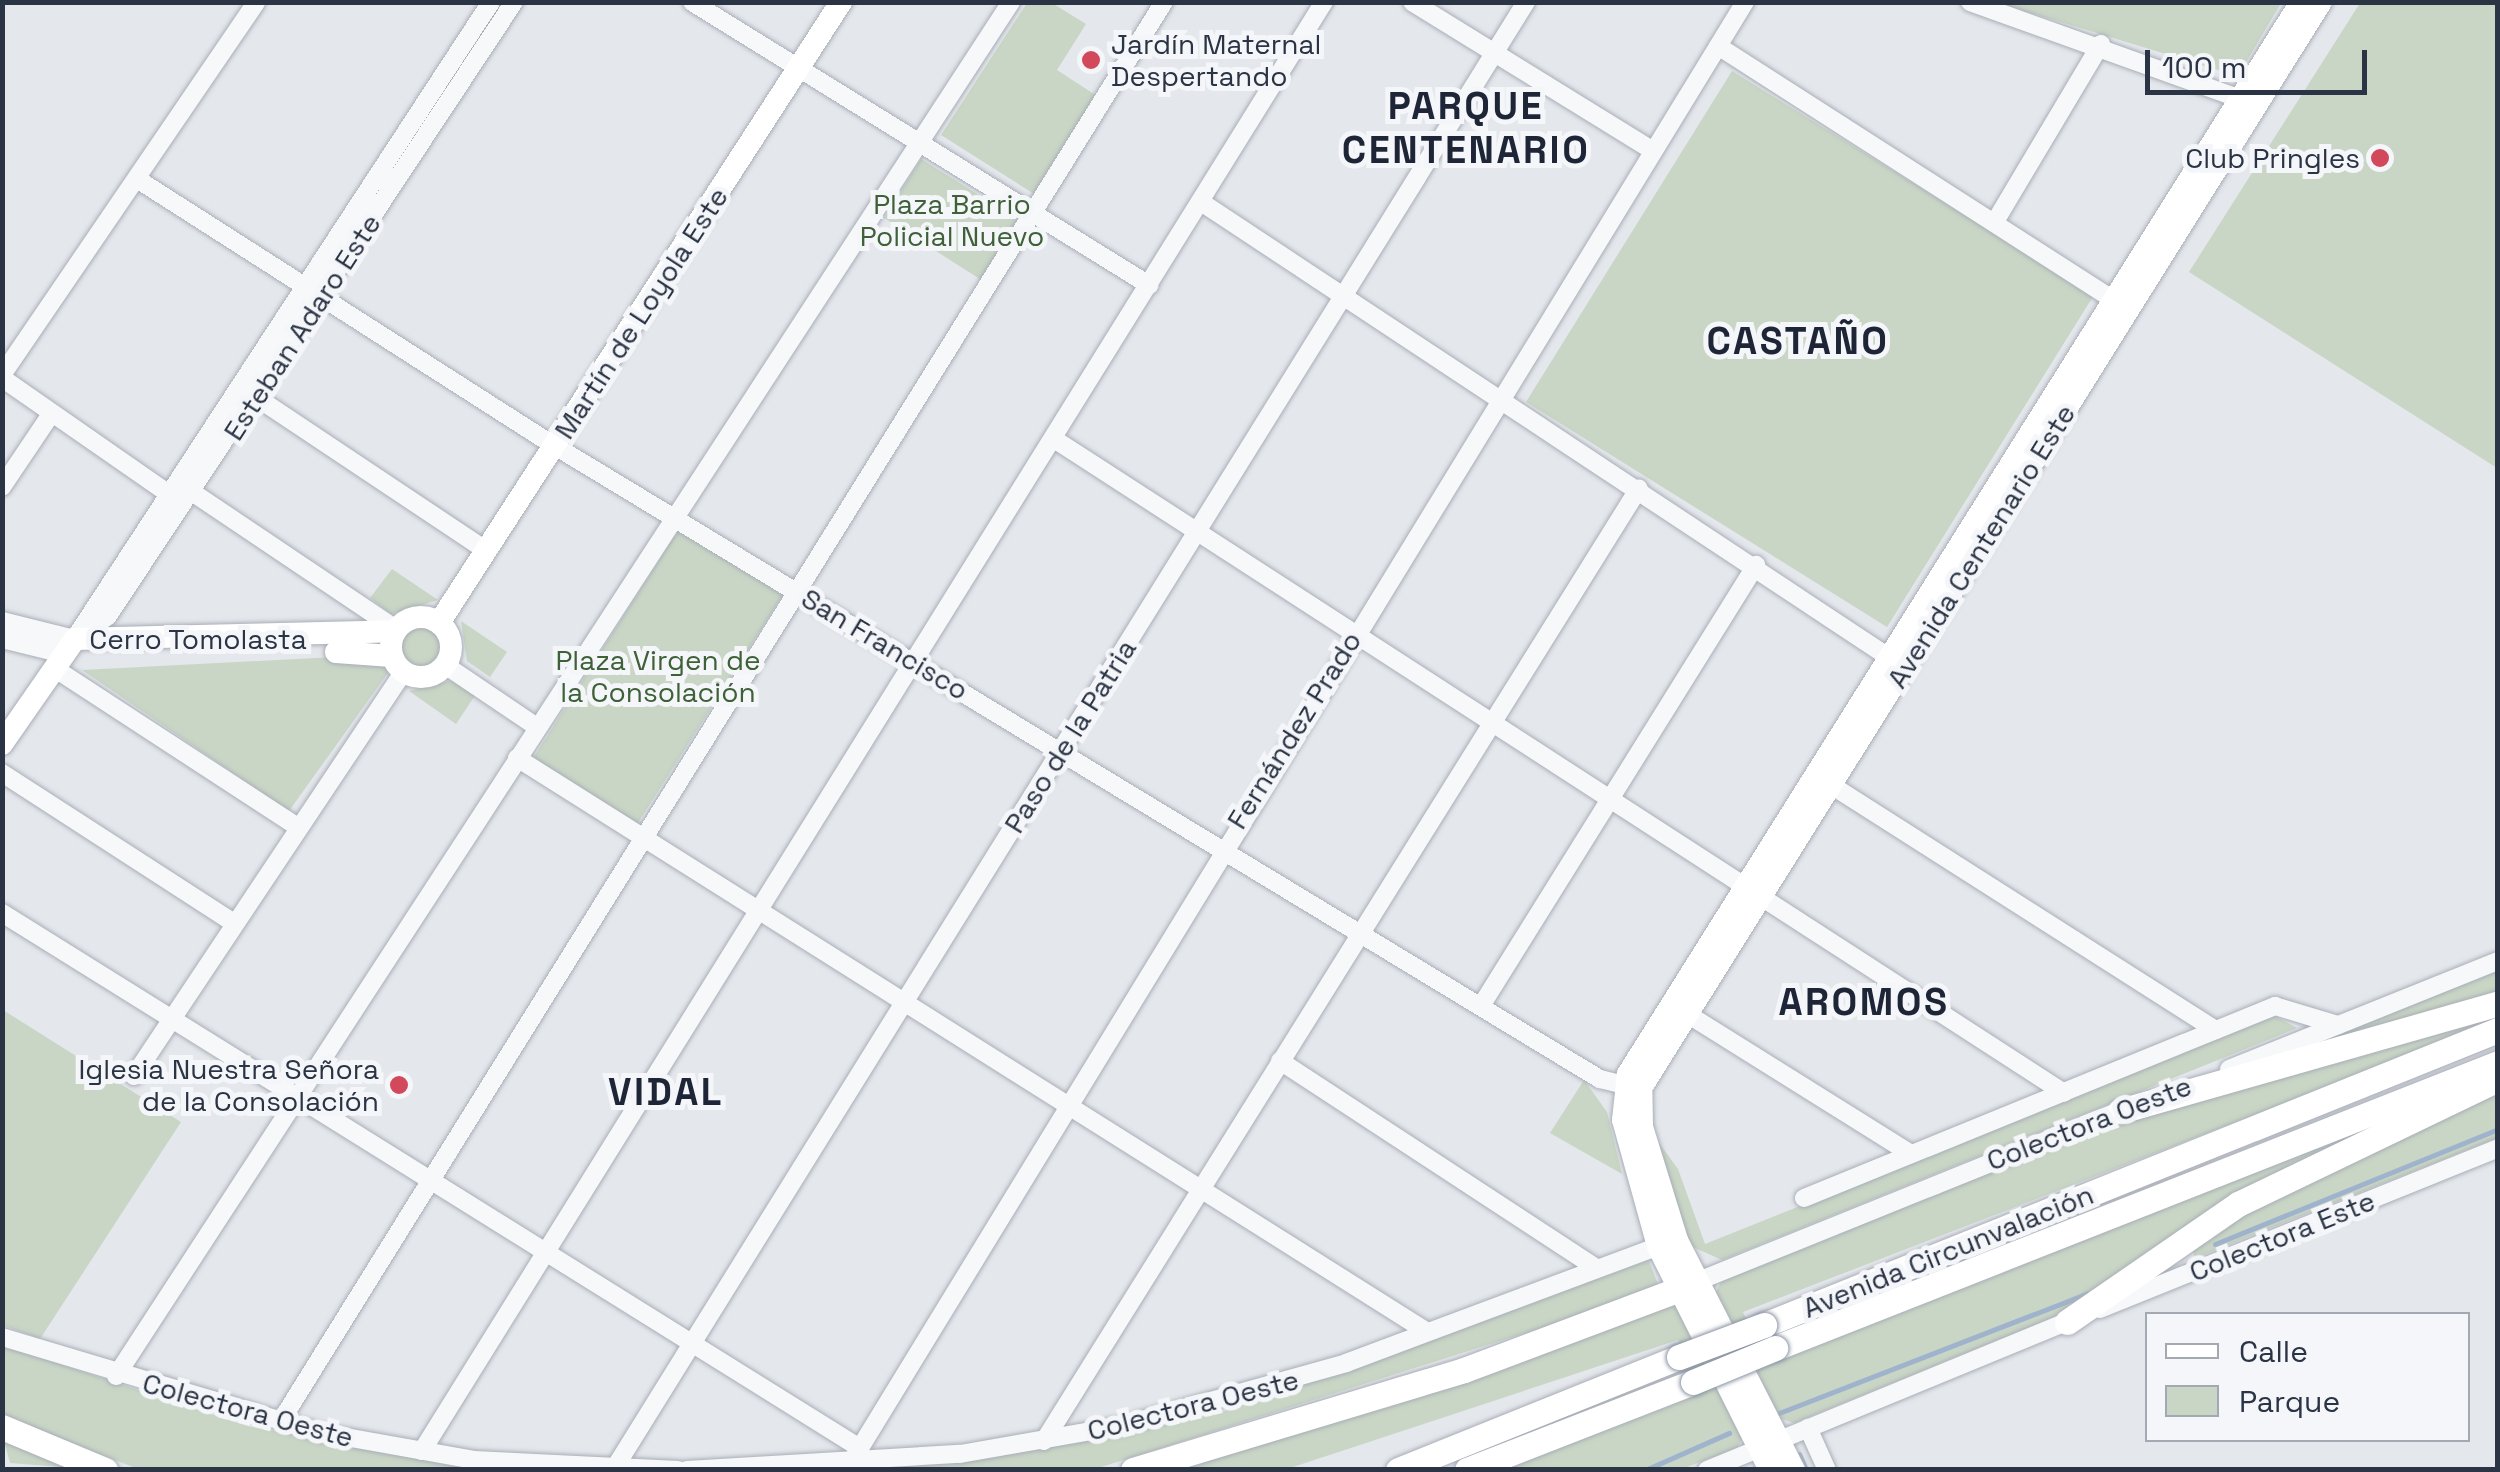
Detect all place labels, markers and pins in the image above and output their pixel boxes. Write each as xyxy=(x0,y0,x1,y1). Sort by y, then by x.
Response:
place label: Jardín Maternal Despertando xyxy=(1111,27,1321,93)
marker: Jardín Maternal Despertando xyxy=(1080,49,1102,71)
place label: Club Pringles xyxy=(2185,141,2360,175)
marker: Club Pringles xyxy=(2369,147,2391,169)
place label: Iglesia Nuestra Señora de la Consolación xyxy=(78,1052,379,1118)
marker: Iglesia Nuestra Señora de la Consolación xyxy=(388,1074,410,1096)

